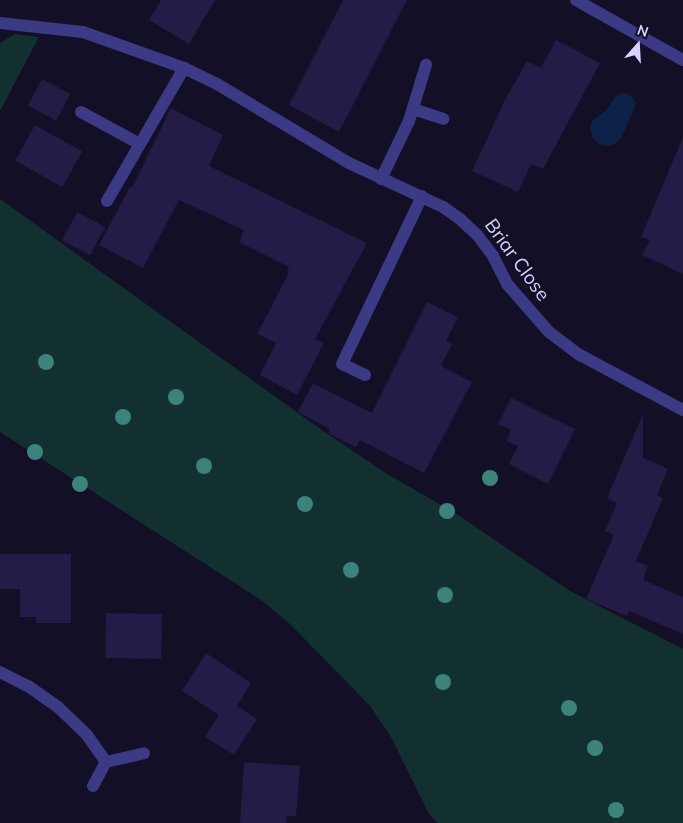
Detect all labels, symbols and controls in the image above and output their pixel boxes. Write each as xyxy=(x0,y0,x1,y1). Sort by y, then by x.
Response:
north arrow xyxy=(613,20,663,70)
text: N xyxy=(635,21,651,41)
street label: Briar Close xyxy=(480,215,554,305)

